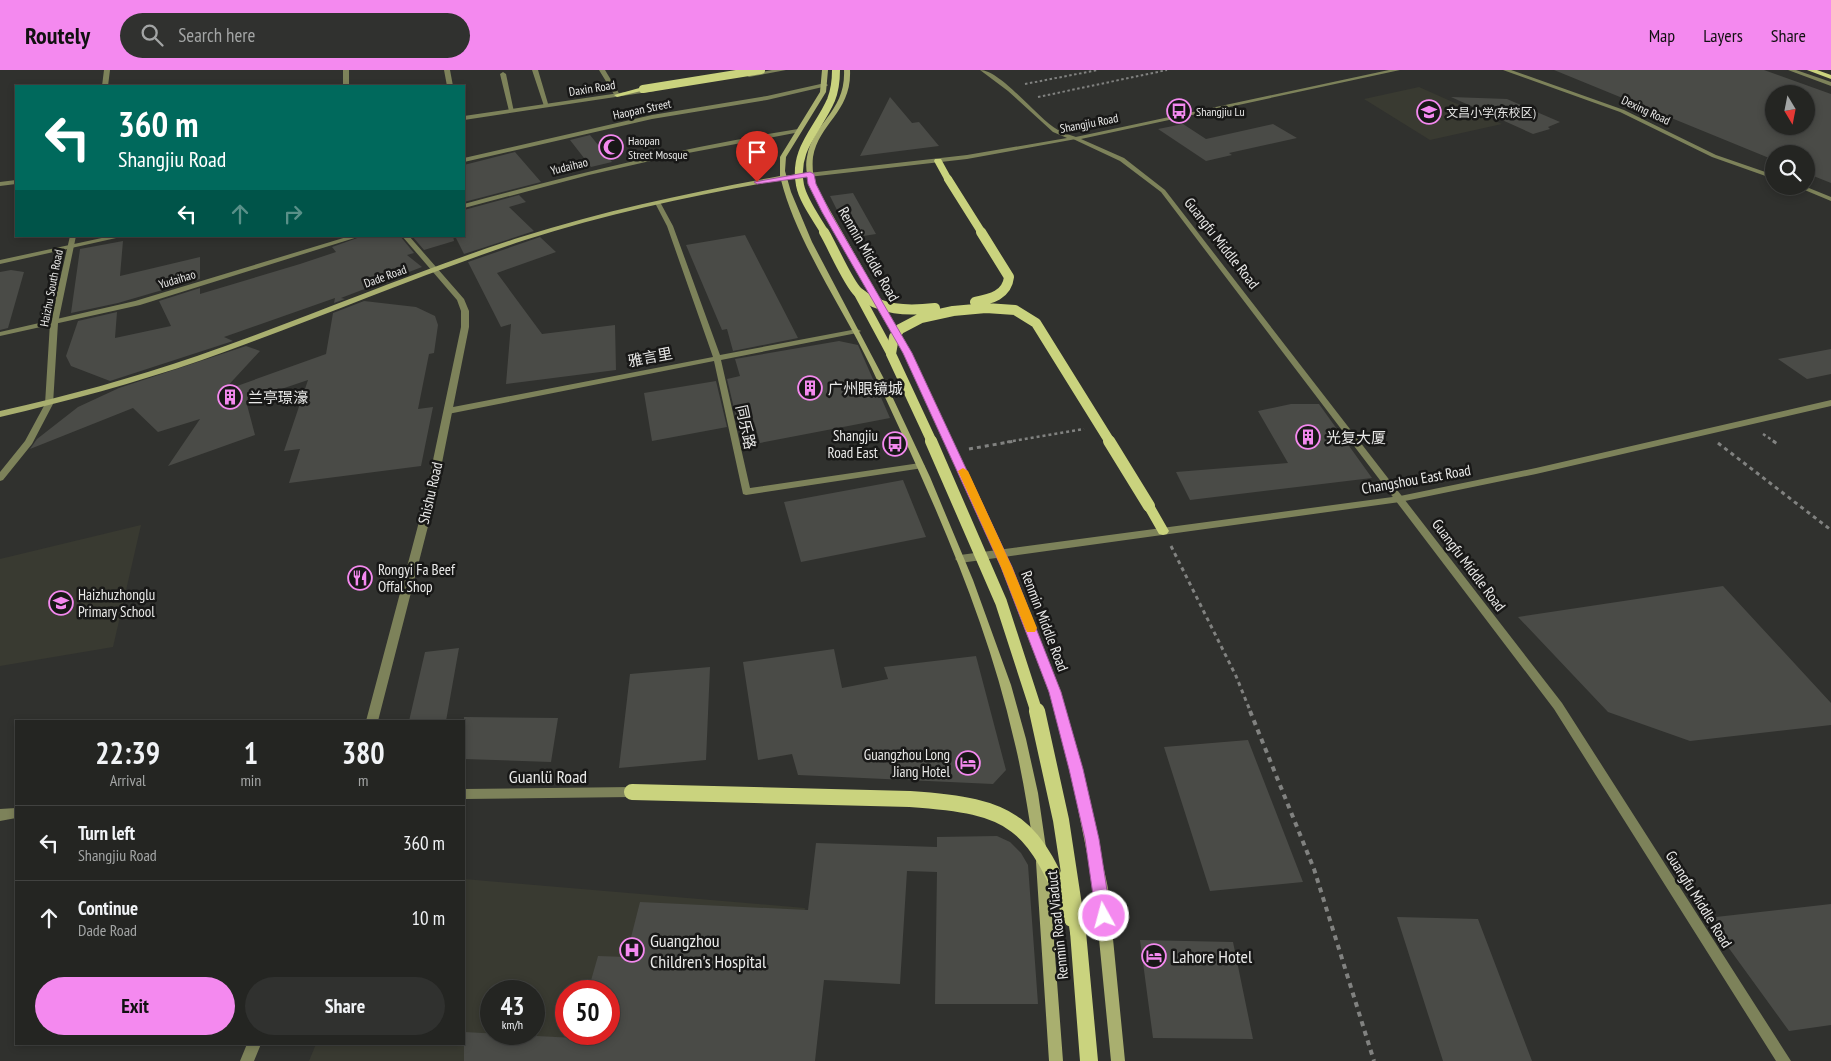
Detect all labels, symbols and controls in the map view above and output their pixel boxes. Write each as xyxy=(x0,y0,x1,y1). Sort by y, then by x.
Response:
search box xyxy=(120,13,470,58)
text: Routely xyxy=(25,20,90,51)
icon: search xyxy=(138,21,166,49)
text: Search here xyxy=(178,23,255,47)
text: Map xyxy=(1649,24,1675,47)
text: Layers xyxy=(1703,24,1743,47)
text: Share xyxy=(1771,24,1806,47)
street label: Daxin Road xyxy=(568,77,616,99)
north arrow xyxy=(1765,85,1815,135)
map controls xyxy=(1765,85,1815,195)
street label: Dexing Road xyxy=(1619,92,1673,128)
street label: Haopan Street xyxy=(612,95,673,122)
bus stop icon: Shangjiu Lu xyxy=(1166,98,1192,124)
school or university icon: 文昌小学(东校区) xyxy=(1416,99,1442,125)
text: 360 m xyxy=(118,101,199,147)
place label: Shangjiu Lu xyxy=(1196,104,1245,119)
icon: left xyxy=(35,105,100,170)
place label: 文昌小学(东校区) xyxy=(1446,105,1536,120)
street label: Shangjiu Road xyxy=(1059,110,1119,136)
pin xyxy=(736,131,778,182)
place label: Haopan Street Mosque xyxy=(628,133,688,162)
mosque icon: Haopan Street Mosque xyxy=(598,134,624,160)
icon: arrive xyxy=(743,138,771,166)
text: Shangjiu Road xyxy=(118,145,226,173)
button: search xyxy=(1765,145,1815,195)
street label: Yudaihao xyxy=(549,154,589,178)
street label: Guangfu Middle Road xyxy=(1180,194,1264,292)
icon: left xyxy=(173,200,201,228)
icon: ahead xyxy=(226,200,254,228)
icon: right xyxy=(279,200,307,228)
street label: Renmin Middle Road xyxy=(834,203,904,305)
street label: Haizhu South Road xyxy=(36,248,66,328)
street label: Dade Road xyxy=(362,261,408,291)
street label: Yudaihao xyxy=(157,266,197,292)
street label: 雅言里 xyxy=(626,343,674,371)
building icon: 广州眼镜城 xyxy=(797,375,823,401)
place label: 广州眼镜城 xyxy=(828,379,903,398)
building icon: 兰亭璟濠 xyxy=(217,384,243,410)
place label: 兰亭璟濠 xyxy=(248,388,308,407)
street label: 同乐路 xyxy=(732,403,760,451)
building icon: 光复大厦 xyxy=(1295,424,1321,450)
place label: Shangjiu Road East xyxy=(828,426,878,462)
place label: 光复大厦 xyxy=(1326,428,1386,447)
bus stop icon: Shangjiu Road East xyxy=(882,431,908,457)
street label: Shishu Road xyxy=(414,460,446,526)
street label: Changshou East Road xyxy=(1360,460,1472,498)
street label: Guangfu Middle Road xyxy=(1428,515,1510,615)
place label: Rongyi Fa Beef Offal Shop xyxy=(378,560,456,596)
restaurant icon: Rongyi Fa Beef Offal Shop xyxy=(347,565,373,591)
street label: Renmin Middle Road xyxy=(1017,568,1073,674)
place label: Haizhuzhonglu Primary School xyxy=(78,585,155,621)
school or university icon: Haizhuzhonglu Primary School xyxy=(48,590,74,616)
text: 22:39 xyxy=(95,733,160,772)
text: 1 xyxy=(244,733,258,772)
text: 380 xyxy=(342,733,385,772)
place label: Guangzhou Long Jiang Hotel xyxy=(864,745,950,781)
hotel icon: Guangzhou Long Jiang Hotel xyxy=(955,750,981,776)
street label: Guanlü Road xyxy=(509,765,587,788)
text: Arrival xyxy=(110,770,146,790)
text: min xyxy=(240,770,261,790)
text: m xyxy=(358,770,368,790)
text: Turn left xyxy=(78,821,135,845)
icon: left xyxy=(35,829,63,857)
text: 360 m xyxy=(403,831,445,855)
text: Shangjiu Road xyxy=(78,845,157,865)
street label: Guangfu Middle Road xyxy=(1662,847,1736,951)
street label: Renmin Road Viaduct xyxy=(1042,870,1072,980)
position arrow xyxy=(1077,889,1129,941)
text: Continue xyxy=(78,896,138,920)
icon: ahead xyxy=(35,904,63,932)
text: 10 m xyxy=(412,906,445,930)
text: Dade Road xyxy=(78,920,137,940)
place label: Guangzhou Children's Hospital xyxy=(650,929,767,973)
hospital icon: Guangzhou Children's Hospital xyxy=(619,937,645,963)
hotel icon: Lahore Hotel xyxy=(1141,943,1167,969)
place label: Lahore Hotel xyxy=(1172,945,1253,968)
button: Exit xyxy=(35,977,235,1035)
button: Share xyxy=(245,977,445,1035)
speed limit sign: 50 xyxy=(555,980,620,1045)
text: 43 xyxy=(501,990,524,1022)
text: km/h xyxy=(502,1017,523,1032)

